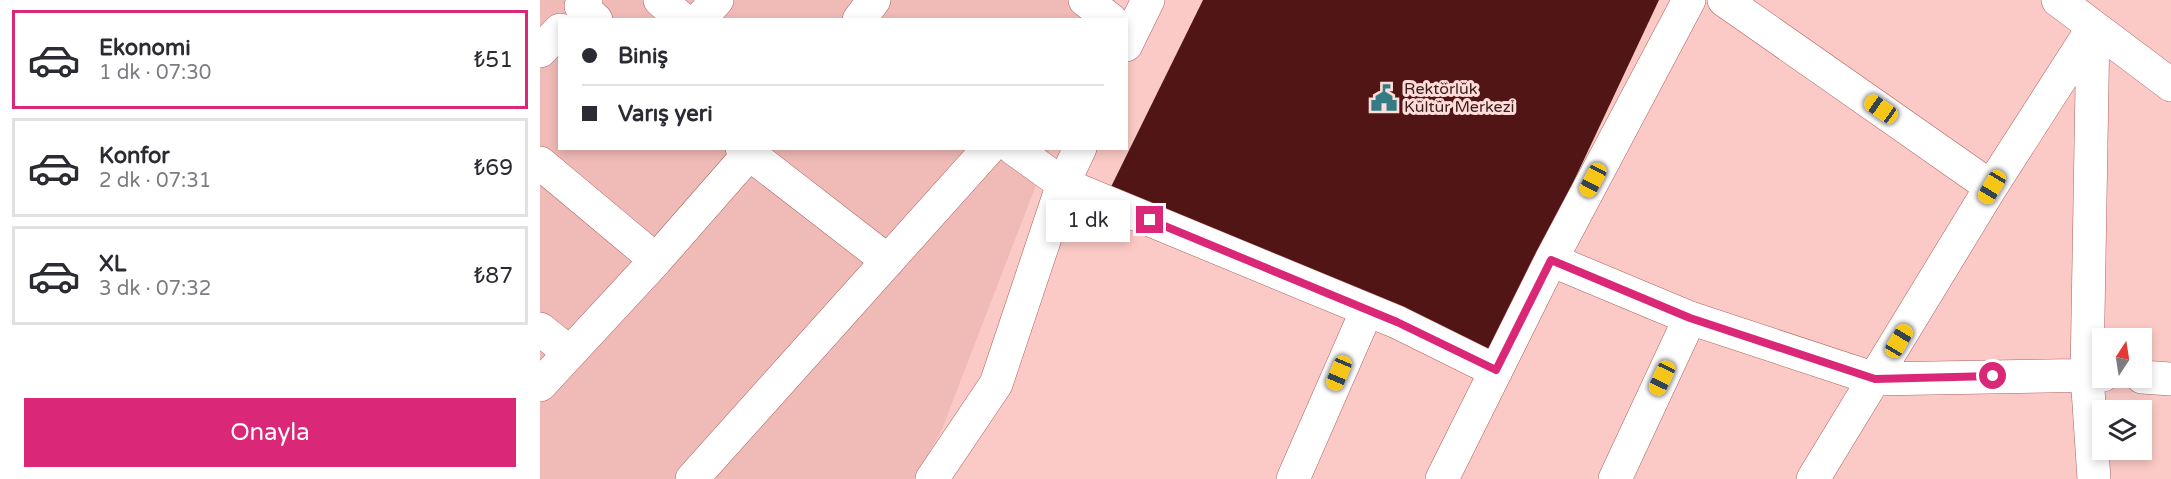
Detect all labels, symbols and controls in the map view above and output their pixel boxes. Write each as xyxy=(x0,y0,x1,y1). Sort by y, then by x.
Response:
icon: car xyxy=(27,33,81,87)
text: Ekonomi xyxy=(99,35,191,61)
text: Biniş xyxy=(618,43,668,69)
text: ₺51 xyxy=(474,47,513,73)
text: 1 dk · 07:30 xyxy=(99,61,211,85)
place label: Rektörlük Kültür Merkezi xyxy=(1404,79,1515,117)
public building icon: Rektörlük Kültür Merkezi xyxy=(1369,83,1399,113)
car xyxy=(1861,91,1901,127)
text: Varış yeri xyxy=(618,101,713,127)
icon: car xyxy=(27,141,81,195)
text: Konfor xyxy=(99,143,170,169)
text: ₺69 xyxy=(474,155,513,181)
car xyxy=(1577,160,1609,200)
car xyxy=(1975,167,2009,207)
text: 2 dk · 07:31 xyxy=(99,169,211,193)
callout: 1 dk xyxy=(1045,199,1129,241)
route end xyxy=(1136,206,1163,233)
text: 1 dk xyxy=(1067,209,1109,233)
icon: car xyxy=(27,249,81,303)
text: XL xyxy=(99,251,126,277)
text: ₺87 xyxy=(474,263,513,289)
text: 3 dk · 07:32 xyxy=(99,277,211,301)
car xyxy=(1882,321,1916,361)
north arrow xyxy=(2092,328,2152,388)
map controls xyxy=(2092,328,2152,460)
car xyxy=(1324,353,1354,393)
car xyxy=(1646,358,1678,398)
route start xyxy=(1979,362,2006,389)
button: Onayla xyxy=(24,398,516,467)
button: layers xyxy=(2092,400,2152,460)

